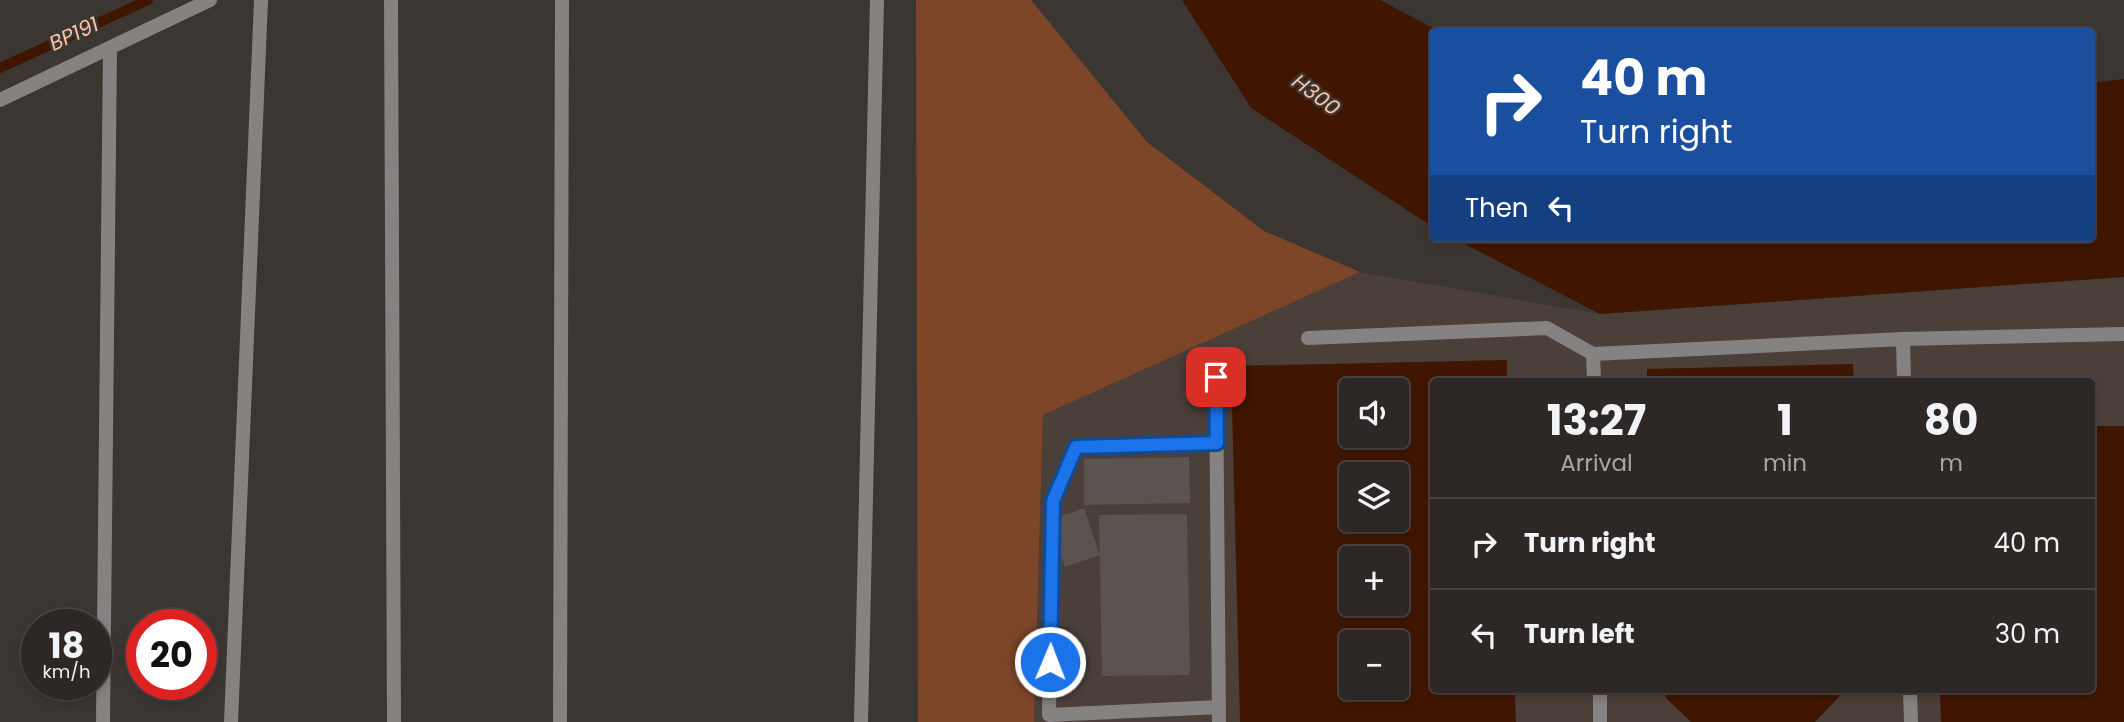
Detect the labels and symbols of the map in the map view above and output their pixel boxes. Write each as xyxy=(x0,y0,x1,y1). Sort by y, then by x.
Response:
water label: BP191 xyxy=(44,9,104,58)
water label: H300 xyxy=(1286,67,1346,122)
pin xyxy=(1186,347,1246,407)
speed limit sign: 20 xyxy=(126,609,217,700)
position arrow xyxy=(1013,625,1087,699)

